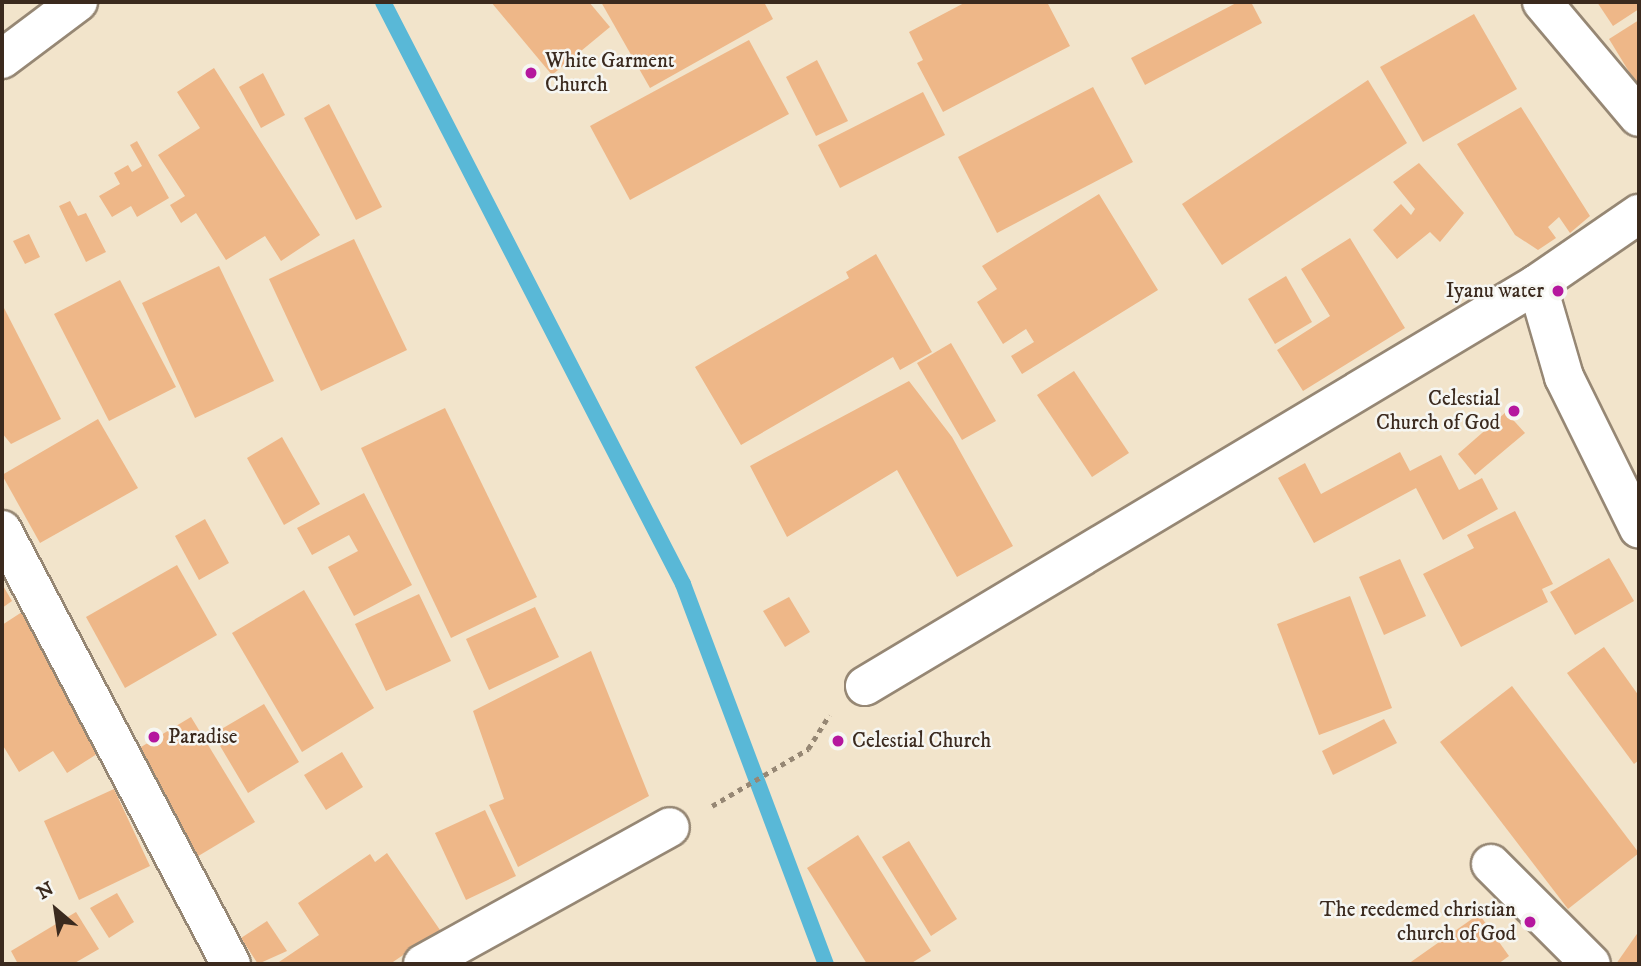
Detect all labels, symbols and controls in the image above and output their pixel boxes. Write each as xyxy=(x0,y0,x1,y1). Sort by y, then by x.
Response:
place label: White Garment Church xyxy=(545,48,675,98)
marker: White Garment Church xyxy=(523,65,539,81)
place label: Iyanu water xyxy=(1446,278,1544,304)
marker: Iyanu water xyxy=(1550,283,1566,299)
place label: Celestial Church of God xyxy=(1376,386,1500,436)
marker: Celestial Church of God xyxy=(1506,403,1522,419)
place label: Paradise xyxy=(168,724,237,750)
place label: Celestial Church xyxy=(852,728,991,754)
marker: Paradise xyxy=(146,729,162,745)
marker: Celestial Church xyxy=(830,733,846,749)
north arrow xyxy=(21,875,91,945)
text: N xyxy=(33,877,58,905)
place label: The reedemed christian church of God xyxy=(1320,897,1516,947)
marker: The reedemed christian church of God xyxy=(1522,914,1538,930)

